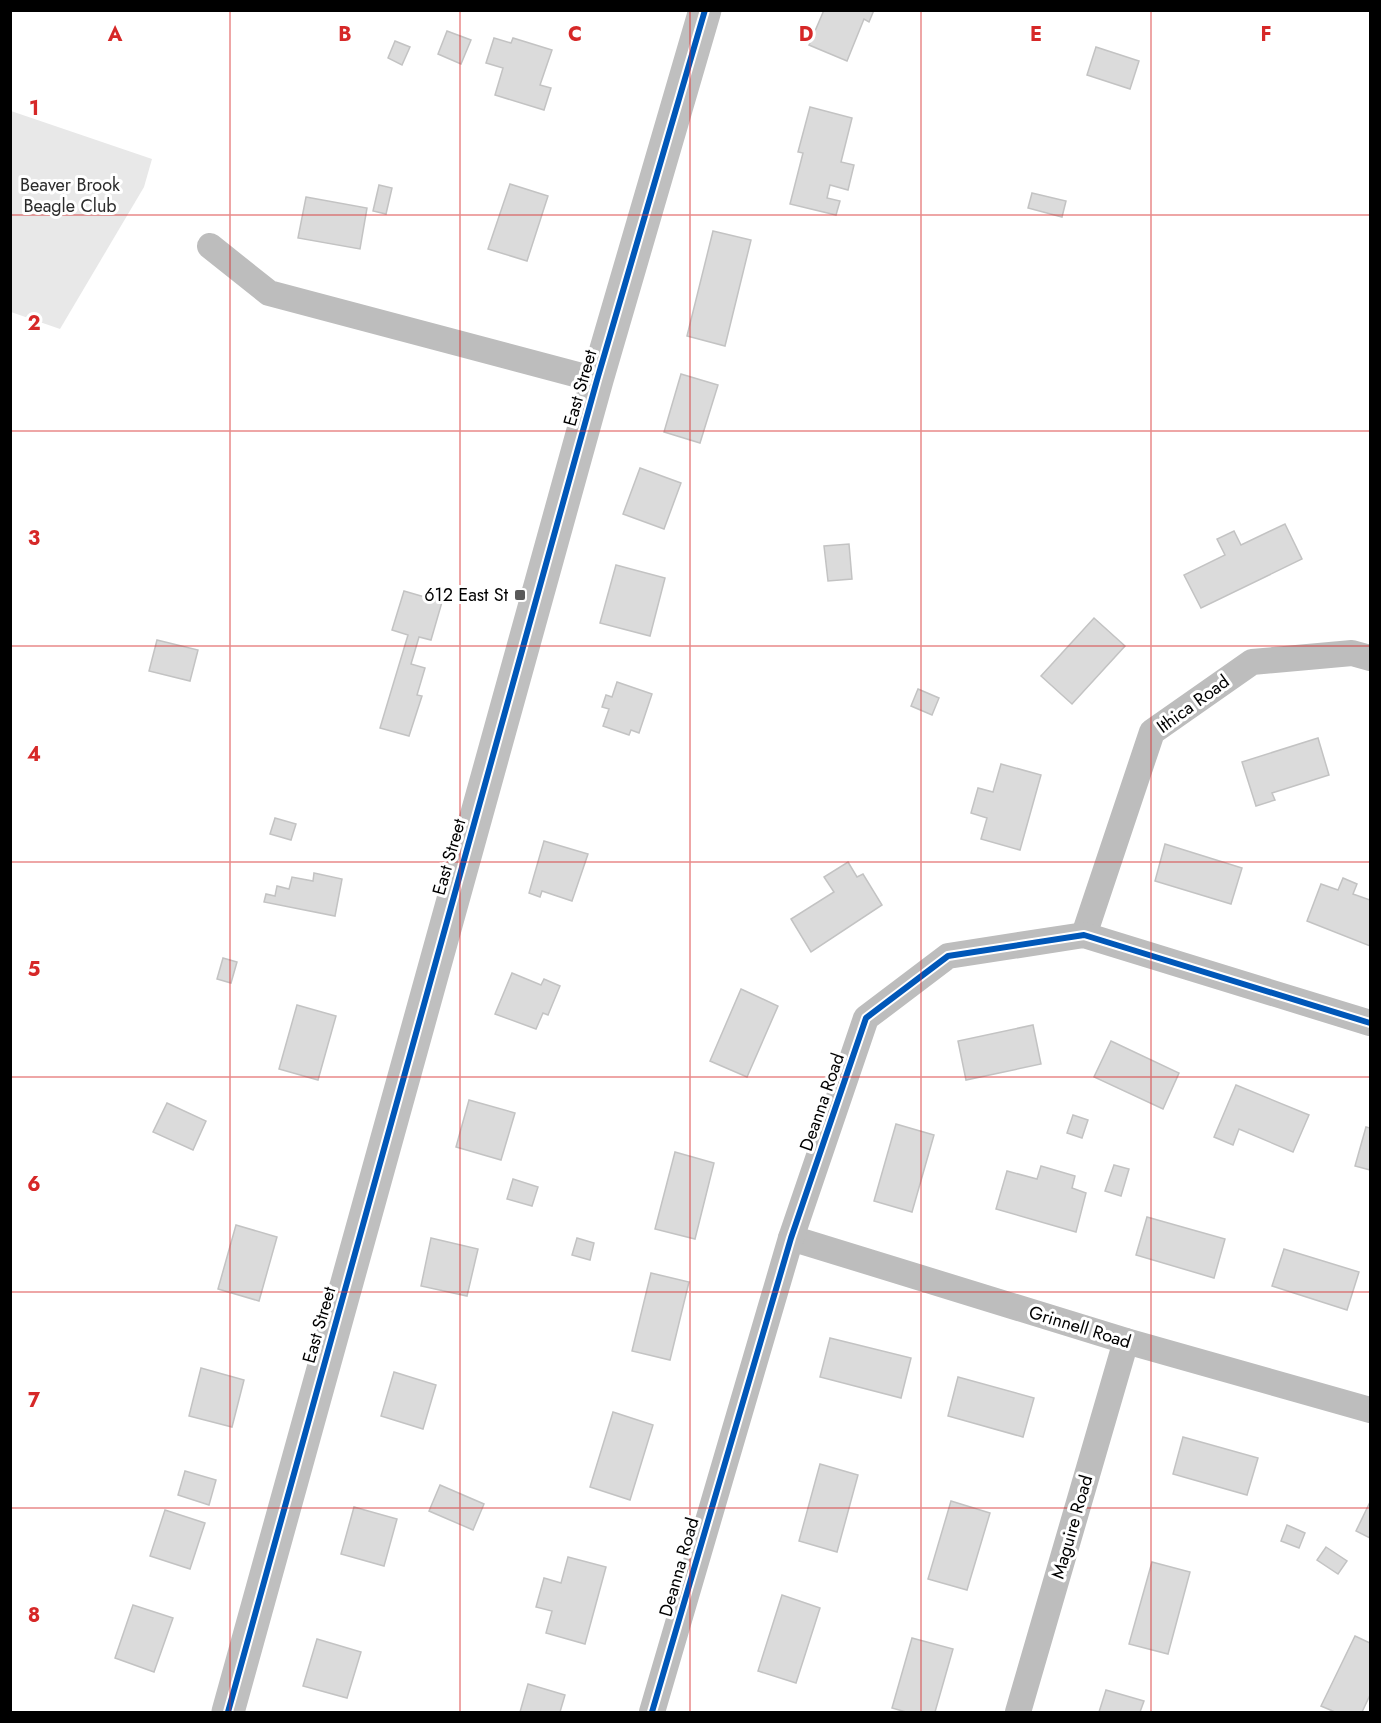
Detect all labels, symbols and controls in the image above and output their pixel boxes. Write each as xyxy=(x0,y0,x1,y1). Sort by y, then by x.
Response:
text: A xyxy=(107,20,123,49)
text: B xyxy=(338,20,352,49)
text: C xyxy=(568,20,582,49)
text: D xyxy=(799,20,813,49)
text: E xyxy=(1030,20,1042,49)
text: F xyxy=(1260,20,1272,49)
text: 1 xyxy=(29,94,39,123)
park label: Beaver Brook Beagle Club xyxy=(20,172,120,219)
text: 2 xyxy=(27,309,41,338)
street label: East Street xyxy=(557,346,603,429)
text: 3 xyxy=(28,524,40,553)
place label: 612 East St xyxy=(424,582,509,608)
marker: 612 East St xyxy=(513,588,527,602)
street label: Ithica Road xyxy=(1151,669,1235,739)
text: 4 xyxy=(27,740,41,769)
street label: East Street xyxy=(426,815,472,898)
text: 5 xyxy=(28,955,41,984)
street label: Deanna Road xyxy=(793,1050,851,1154)
text: 6 xyxy=(27,1170,41,1199)
street label: East Street xyxy=(296,1283,342,1366)
street label: Grinnell Road xyxy=(1026,1299,1134,1355)
text: 7 xyxy=(28,1386,41,1415)
street label: Maguire Road xyxy=(1045,1472,1099,1582)
street label: Deanna Road xyxy=(652,1514,706,1620)
text: 8 xyxy=(28,1601,40,1630)

